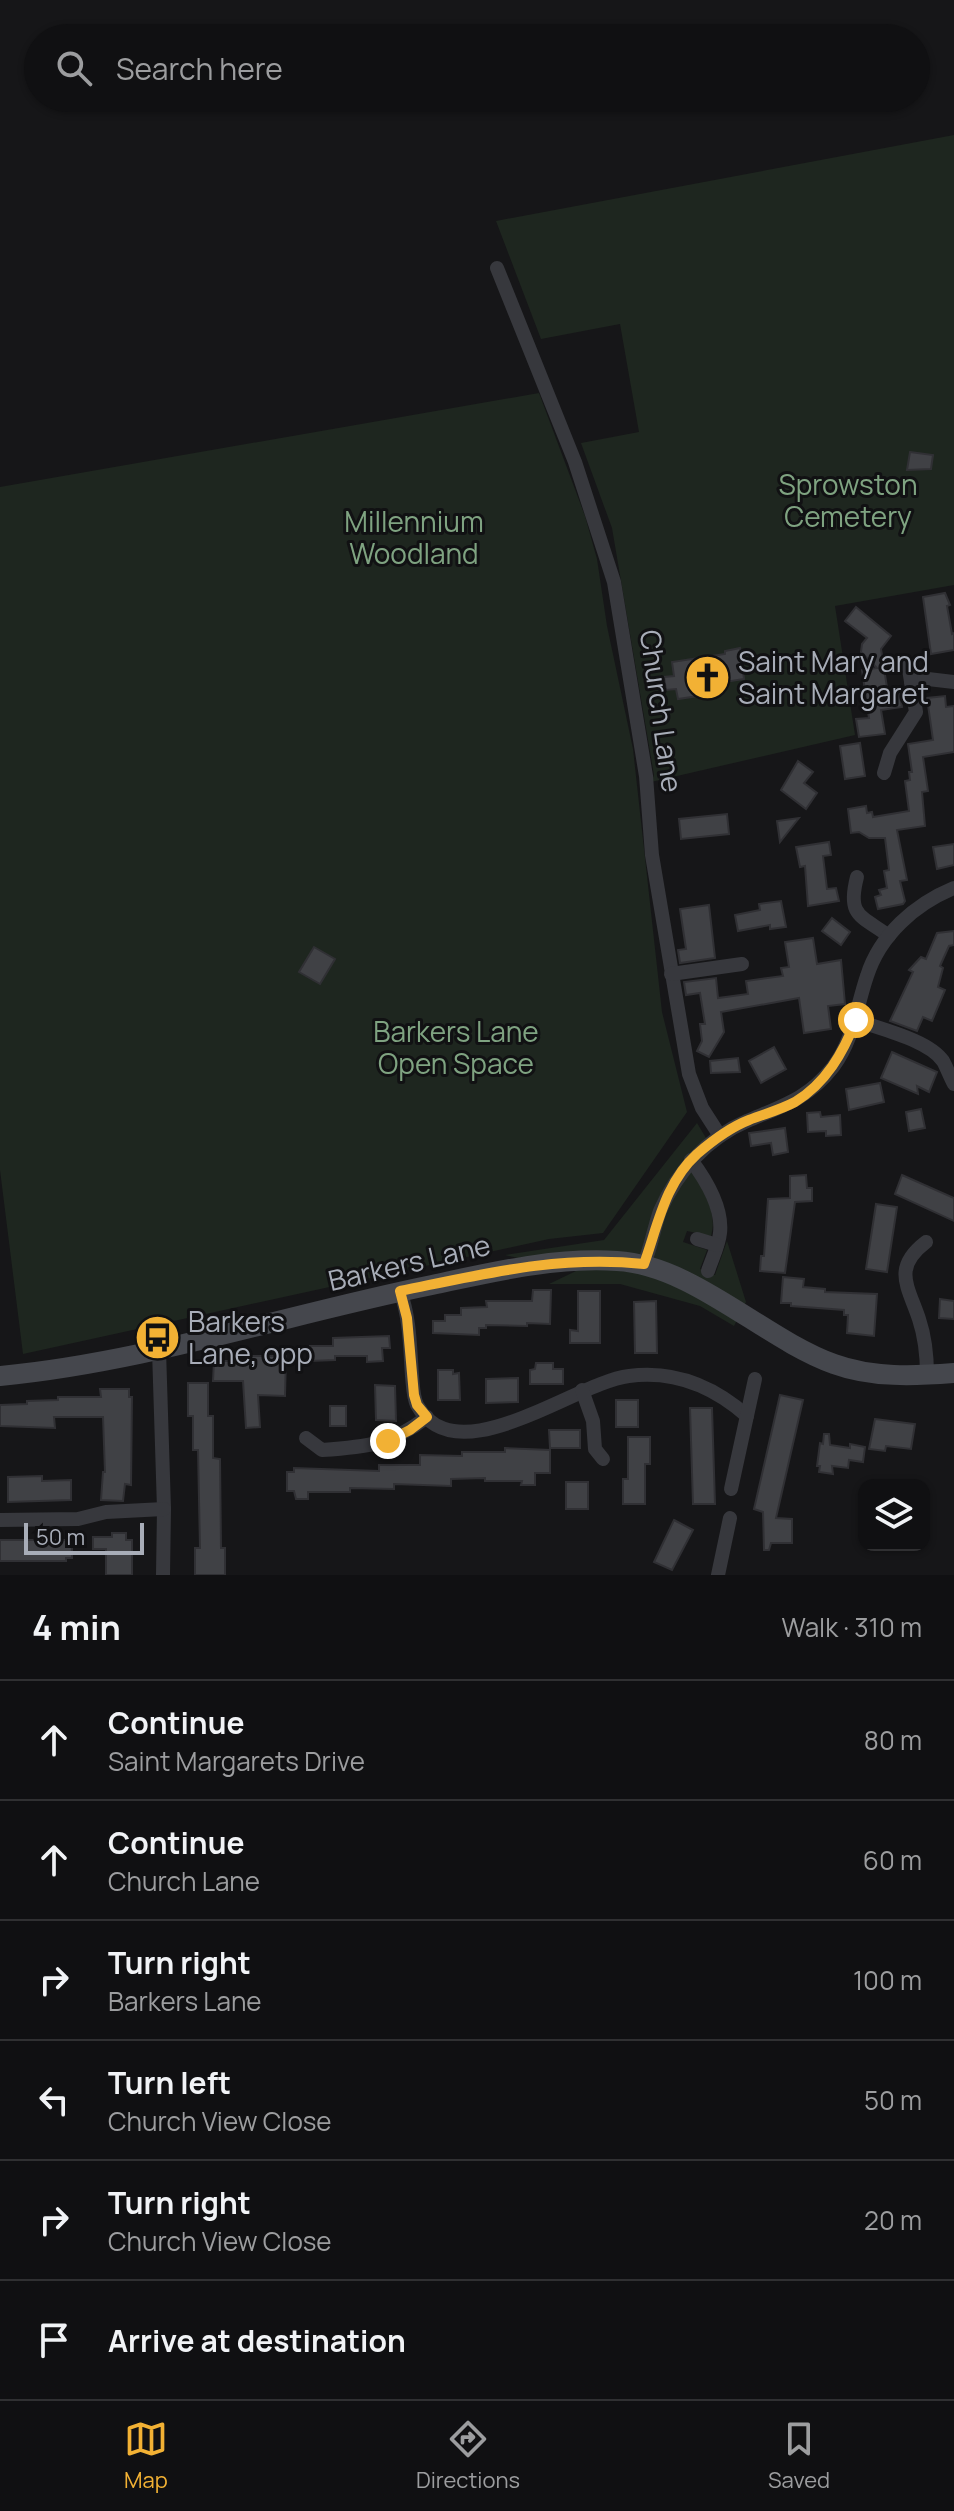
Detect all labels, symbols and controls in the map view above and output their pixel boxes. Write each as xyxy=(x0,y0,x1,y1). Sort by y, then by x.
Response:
search box xyxy=(24,24,930,112)
icon: search xyxy=(52,46,96,90)
text: Search here xyxy=(116,48,283,89)
park label: Sprowston Cemetery xyxy=(778,465,918,535)
park label: Millennium Woodland xyxy=(344,502,484,572)
street label: Church Lane xyxy=(632,627,692,795)
place label: Saint Mary and Saint Margaret xyxy=(738,642,929,712)
church icon: Saint Mary and Saint Margaret xyxy=(683,653,731,701)
route start xyxy=(838,1002,874,1038)
park label: Barkers Lane Open Space xyxy=(373,1012,539,1082)
street label: Barkers Lane xyxy=(324,1225,494,1299)
place label: Barkers Lane, opp xyxy=(188,1302,313,1372)
bus stop icon: Barkers Lane, opp xyxy=(133,1313,181,1361)
route end xyxy=(370,1423,406,1459)
map controls xyxy=(858,1479,930,1551)
button: layers xyxy=(858,1479,930,1551)
scale bar xyxy=(24,1519,144,1555)
text: 50 m xyxy=(36,1522,85,1552)
text: 4 min xyxy=(32,1604,121,1650)
text: Walk · 310 m xyxy=(782,1609,922,1645)
text: Continue xyxy=(108,1702,244,1743)
icon: ahead xyxy=(32,1718,76,1762)
text: 80 m xyxy=(864,1722,922,1758)
text: Saint Margarets Drive xyxy=(108,1743,365,1779)
text: Continue xyxy=(108,1822,244,1863)
icon: ahead xyxy=(32,1838,76,1882)
text: 60 m xyxy=(863,1842,922,1878)
text: Church Lane xyxy=(108,1863,260,1899)
text: Turn right xyxy=(108,1942,251,1983)
icon: right xyxy=(32,1958,76,2002)
text: 100 m xyxy=(853,1962,922,1998)
text: Barkers Lane xyxy=(108,1983,262,2019)
text: Turn left xyxy=(108,2062,231,2103)
icon: left xyxy=(32,2078,76,2122)
text: 50 m xyxy=(864,2082,922,2118)
text: Church View Close xyxy=(108,2103,331,2139)
text: Turn right xyxy=(108,2182,251,2223)
icon: right xyxy=(32,2198,76,2242)
text: 20 m xyxy=(864,2202,922,2238)
text: Church View Close xyxy=(108,2223,331,2259)
icon: arrive xyxy=(32,2318,76,2362)
text: Arrive at destination xyxy=(108,2320,406,2361)
tab: Map xyxy=(124,2417,168,2495)
tab: Directions xyxy=(416,2417,520,2495)
tab: Saved xyxy=(768,2417,830,2495)

